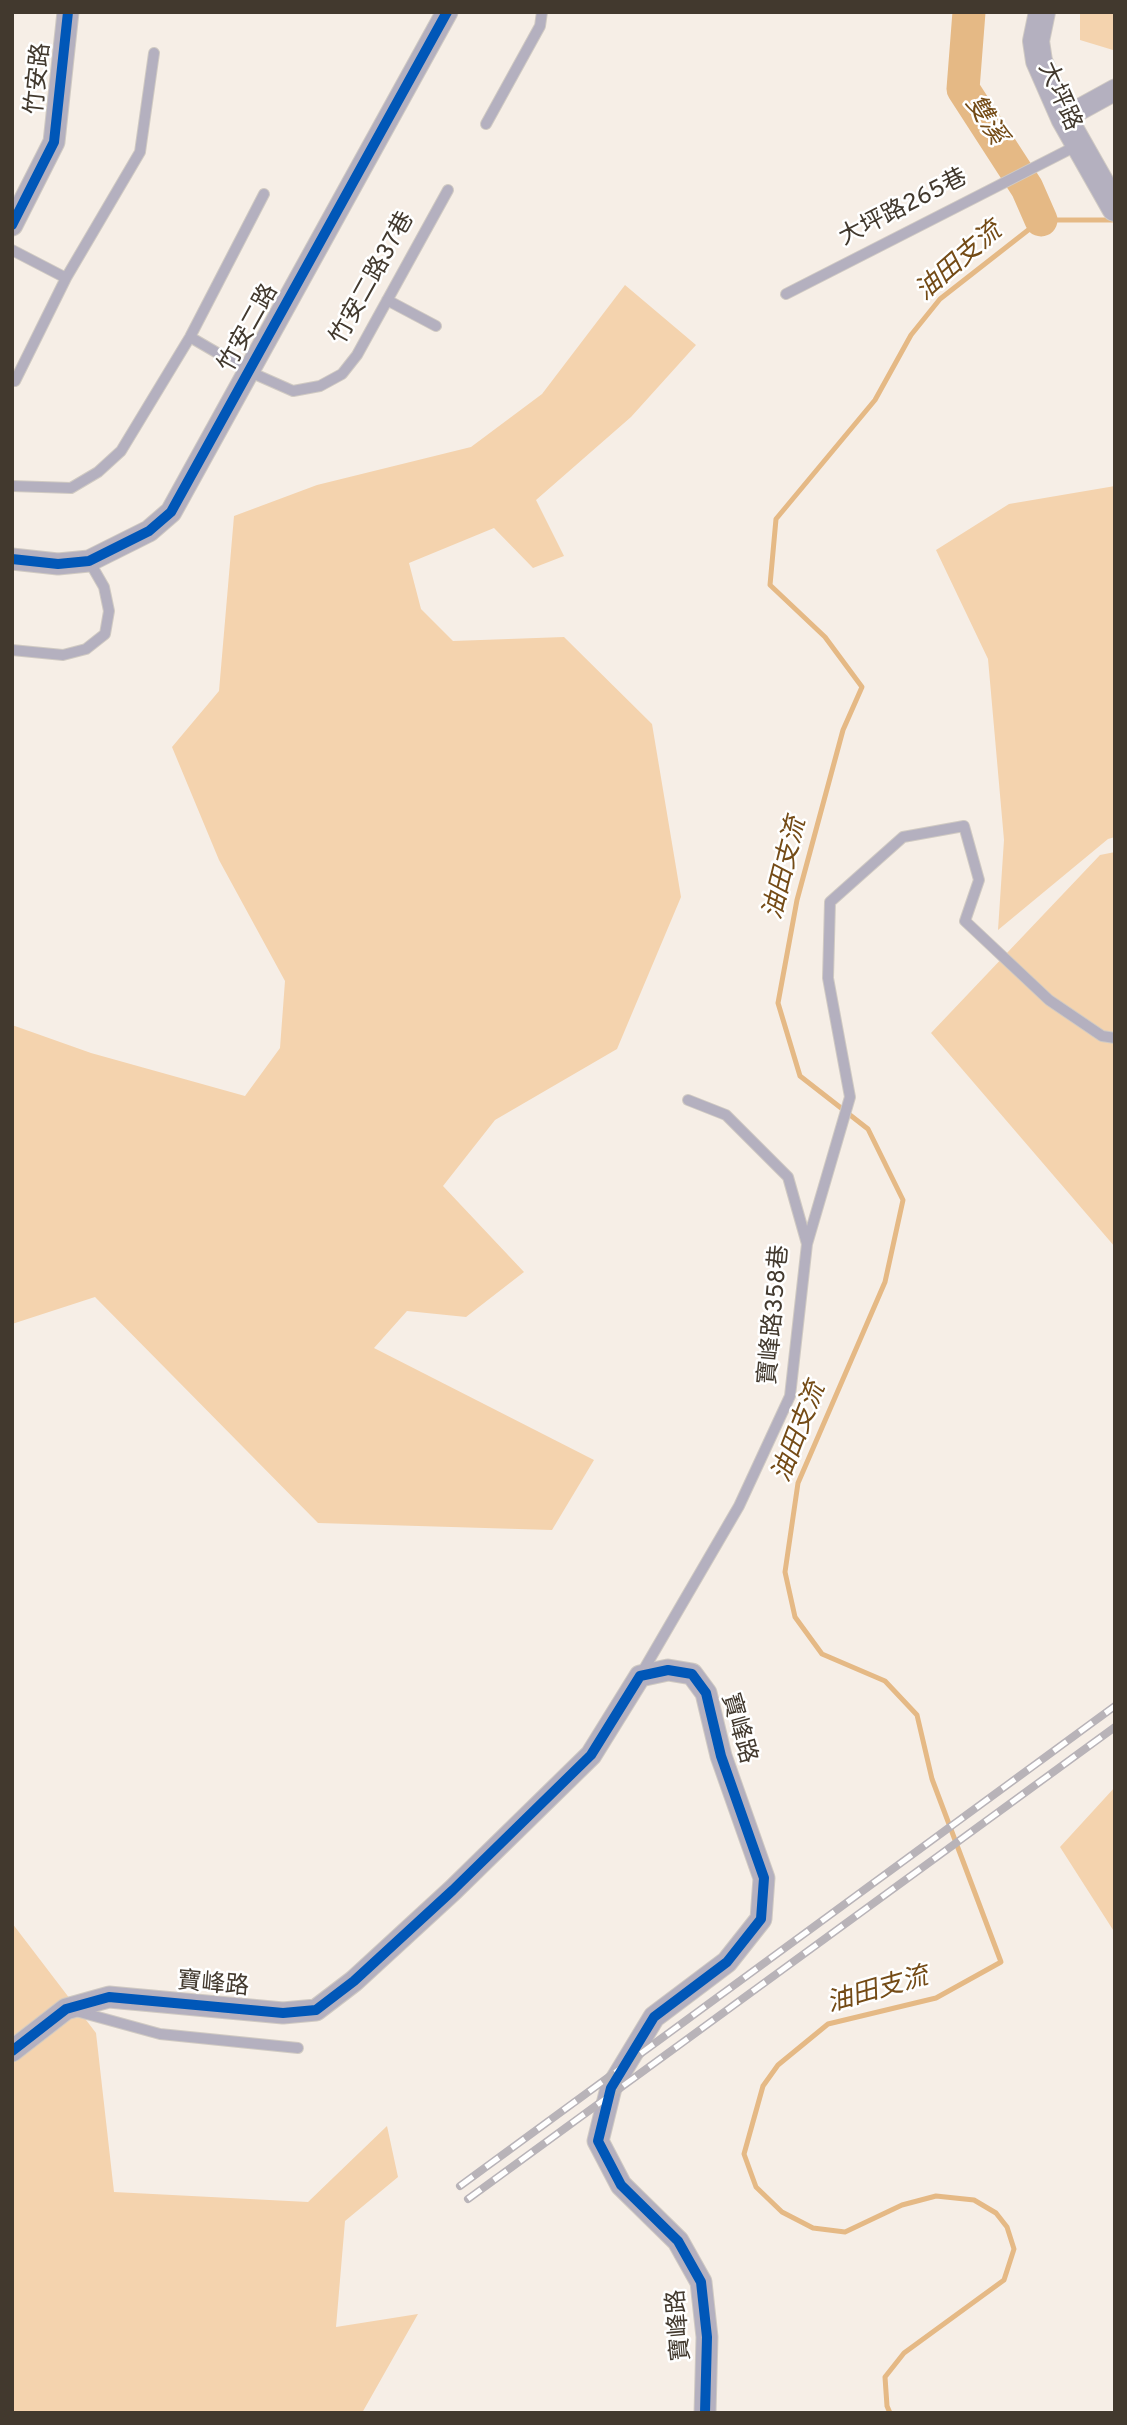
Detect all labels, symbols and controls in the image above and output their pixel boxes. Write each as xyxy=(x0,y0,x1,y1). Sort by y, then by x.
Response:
street label: 竹安路 xyxy=(22,42,58,116)
street label: 大坪路 xyxy=(1030,58,1086,136)
water label: 雙溪 xyxy=(957,91,1011,151)
street label: 大坪路265巷 xyxy=(835,164,973,254)
street label: 竹安二路37巷 xyxy=(326,208,422,350)
water label: 油田支流 xyxy=(911,217,1009,309)
street label: 竹安二路 xyxy=(214,280,286,378)
water label: 油田支流 xyxy=(759,815,815,923)
street label: 寶峰路358巷 xyxy=(756,1244,796,1386)
water label: 油田支流 xyxy=(768,1379,834,1487)
street label: 寶峰路 xyxy=(713,1690,761,1768)
water label: 油田支流 xyxy=(824,1963,932,2021)
street label: 寶峰路 xyxy=(176,1969,250,2003)
street label: 寶峰路 xyxy=(664,2288,698,2362)

